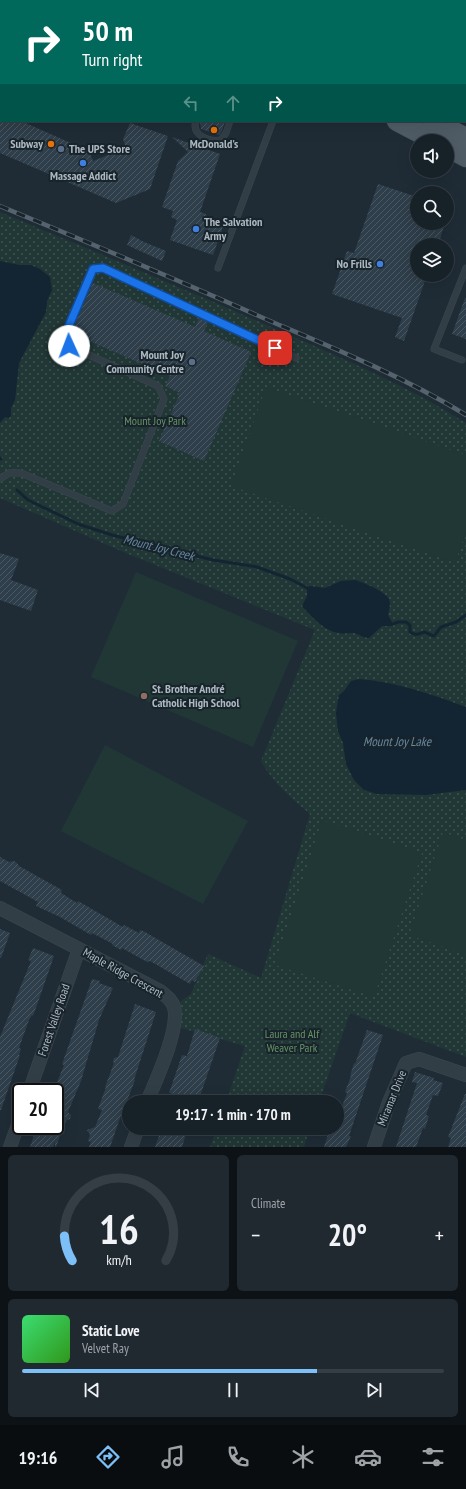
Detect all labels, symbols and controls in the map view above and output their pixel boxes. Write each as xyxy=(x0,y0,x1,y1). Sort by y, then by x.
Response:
text: 50 m xyxy=(82,12,133,49)
icon: right xyxy=(16,16,68,68)
text: Turn right xyxy=(82,48,142,71)
icon: left xyxy=(180,92,202,114)
icon: ahead xyxy=(222,92,244,114)
icon: right xyxy=(264,92,286,114)
marker: McDonald's xyxy=(209,125,219,135)
map controls xyxy=(410,134,454,282)
button: sound xyxy=(410,134,454,178)
place label: Subway xyxy=(10,136,43,151)
place label: McDonald's xyxy=(190,136,238,151)
marker: Subway xyxy=(46,139,56,149)
place label: The UPS Store xyxy=(69,141,130,156)
marker: The UPS Store xyxy=(56,144,66,154)
marker: Massage Addict xyxy=(78,158,88,168)
place label: Massage Addict xyxy=(50,168,116,183)
button: search xyxy=(410,186,454,230)
place label: The Salvation Army xyxy=(203,214,262,243)
marker: The Salvation Army xyxy=(191,224,201,234)
button: layers xyxy=(410,238,454,282)
place label: No Frills xyxy=(336,256,372,271)
marker: No Frills xyxy=(375,259,385,269)
position arrow xyxy=(48,325,90,367)
pin xyxy=(258,331,292,365)
icon: arrive xyxy=(264,337,286,359)
place label: Mount Joy Community Centre xyxy=(106,347,184,376)
marker: Mount Joy Community Centre xyxy=(187,357,197,367)
park label: Mount Joy Park xyxy=(124,413,186,428)
water label: Mount Joy Creek xyxy=(122,530,198,565)
place label: St. Brother André Catholic High School xyxy=(152,681,239,710)
marker: St. Brother André Catholic High School xyxy=(139,691,149,701)
water label: Mount Joy Lake xyxy=(363,733,433,750)
street label: Maple Ridge Crescent xyxy=(80,944,167,1001)
street label: Forest Valley Road xyxy=(34,982,73,1058)
park label: Laura and Alf Weaver Park xyxy=(265,1026,320,1055)
street label: Miramar Drive xyxy=(374,1068,409,1128)
speed limit sign: 20 xyxy=(12,1083,64,1135)
text: 19:17 · 1 min · 170 m xyxy=(175,1105,291,1124)
text: Climate xyxy=(251,1195,285,1212)
text: 16 xyxy=(99,1202,138,1255)
text: 20° xyxy=(328,1215,367,1254)
text: − xyxy=(251,1221,260,1249)
text: + xyxy=(435,1221,444,1249)
text: km/h xyxy=(106,1250,131,1269)
text: Static Love xyxy=(82,1321,140,1340)
text: Velvet Ray xyxy=(82,1340,129,1357)
icon: previous xyxy=(81,1379,103,1401)
icon: pause xyxy=(222,1379,244,1401)
icon: next xyxy=(363,1379,385,1401)
icon: directions xyxy=(94,1443,122,1471)
icon: music xyxy=(159,1443,187,1471)
icon: phone xyxy=(224,1443,252,1471)
icon: climate xyxy=(289,1443,317,1471)
icon: car xyxy=(354,1443,382,1471)
icon: filters xyxy=(419,1443,447,1471)
text: 19:16 xyxy=(19,1446,57,1469)

